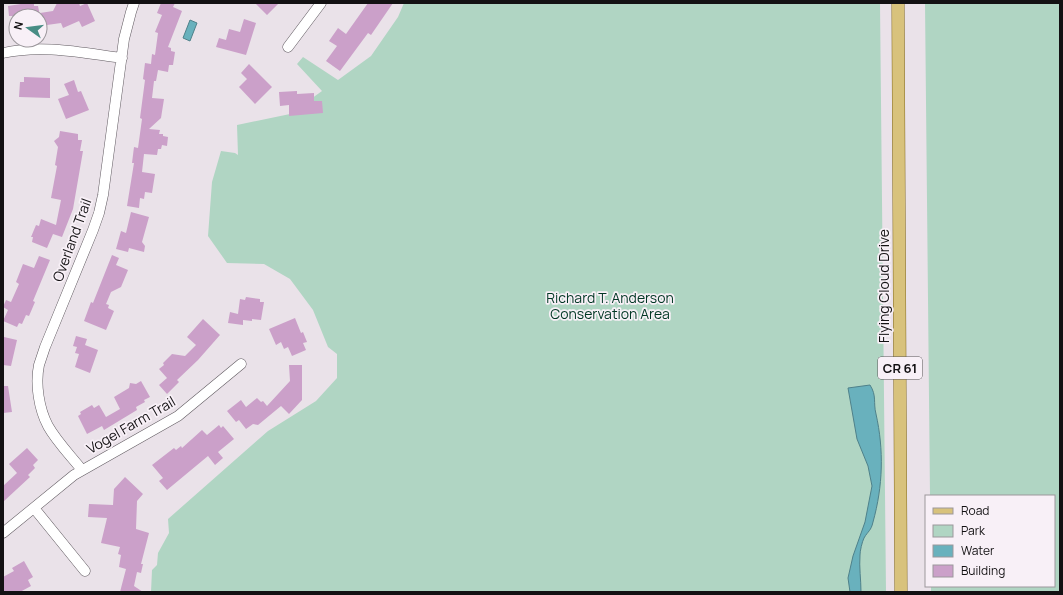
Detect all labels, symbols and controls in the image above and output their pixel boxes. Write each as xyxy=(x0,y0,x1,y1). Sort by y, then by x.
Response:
north arrow xyxy=(8,8,48,48)
text: N xyxy=(10,20,26,31)
street label: Overland Trail xyxy=(48,196,95,284)
street label: Flying Cloud Drive xyxy=(874,229,893,343)
park label: Richard T. Anderson Conservation Area xyxy=(546,288,674,323)
road number: CR 61 xyxy=(878,357,922,379)
street label: Vogel Farm Trail xyxy=(83,391,179,458)
legend xyxy=(925,495,1055,587)
text: Road xyxy=(961,502,989,519)
text: Park xyxy=(961,522,986,539)
text: Water xyxy=(961,542,995,559)
text: Building xyxy=(961,562,1005,579)

